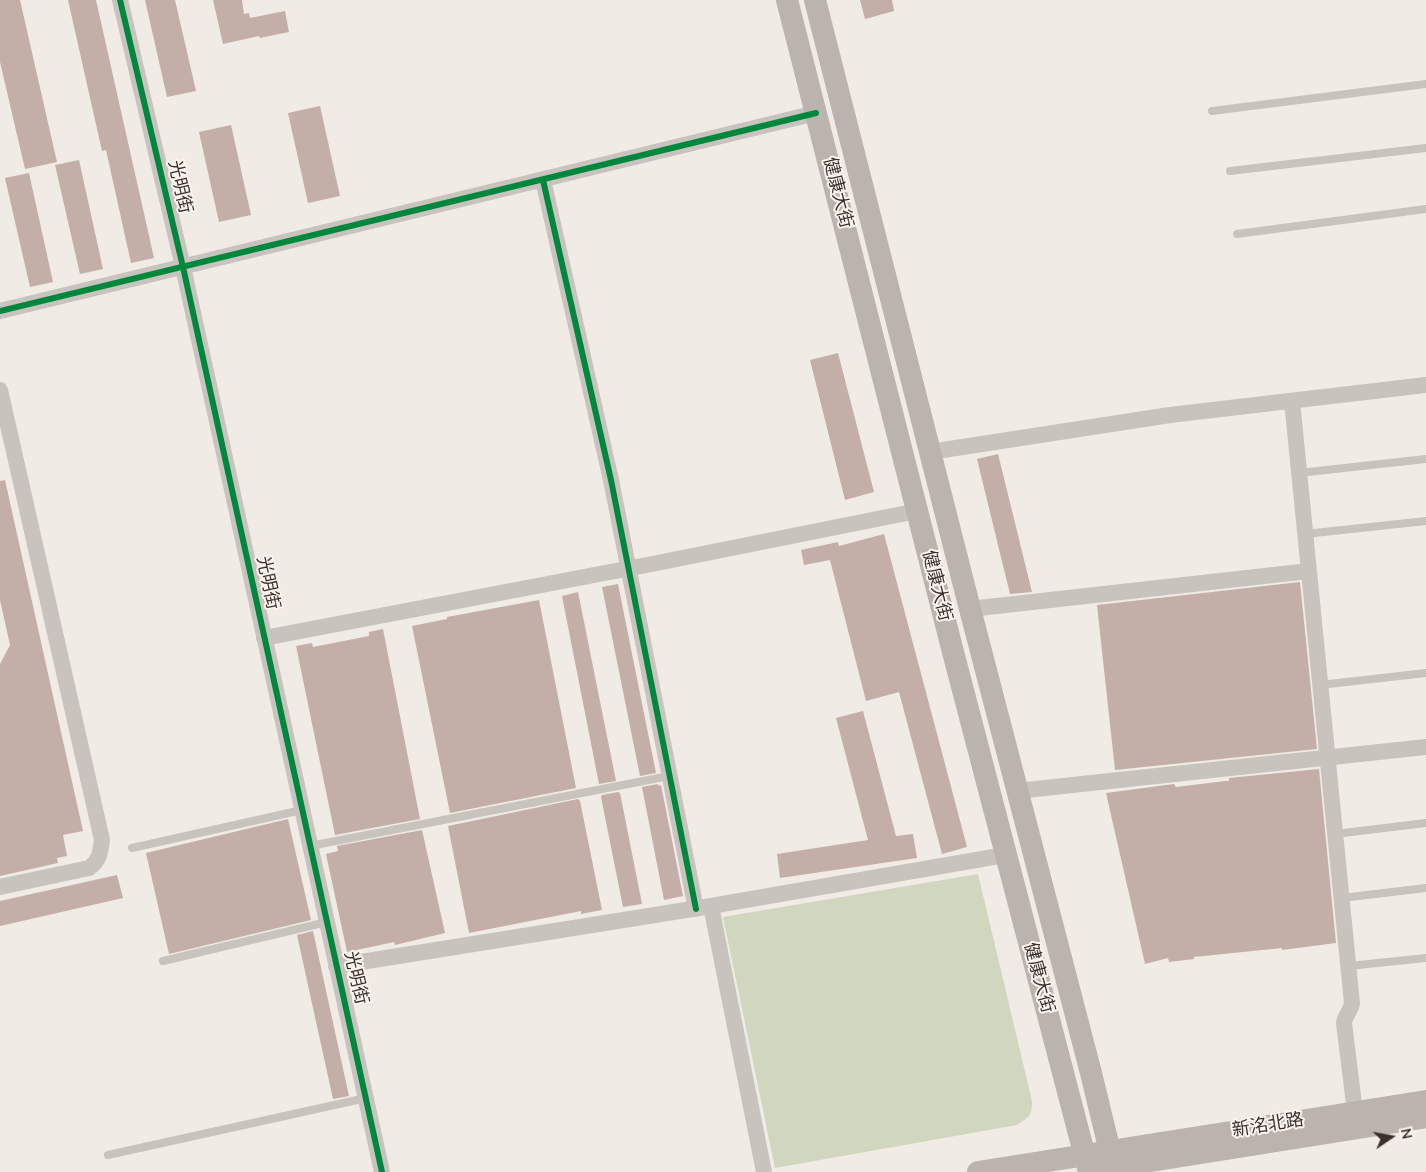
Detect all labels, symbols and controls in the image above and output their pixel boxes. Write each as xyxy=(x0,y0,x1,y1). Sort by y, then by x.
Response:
street label: 健康大街 xyxy=(818,155,856,231)
street label: 光明街 xyxy=(162,158,196,216)
street label: 健康大街 xyxy=(917,548,955,624)
street label: 光明街 xyxy=(251,554,283,612)
street label: 健康大街 xyxy=(1018,940,1058,1016)
street label: 光明街 xyxy=(338,949,372,1007)
street label: 新洺北路 xyxy=(1231,1110,1305,1142)
north arrow xyxy=(1366,1112,1416,1162)
text: N xyxy=(1396,1127,1417,1141)

